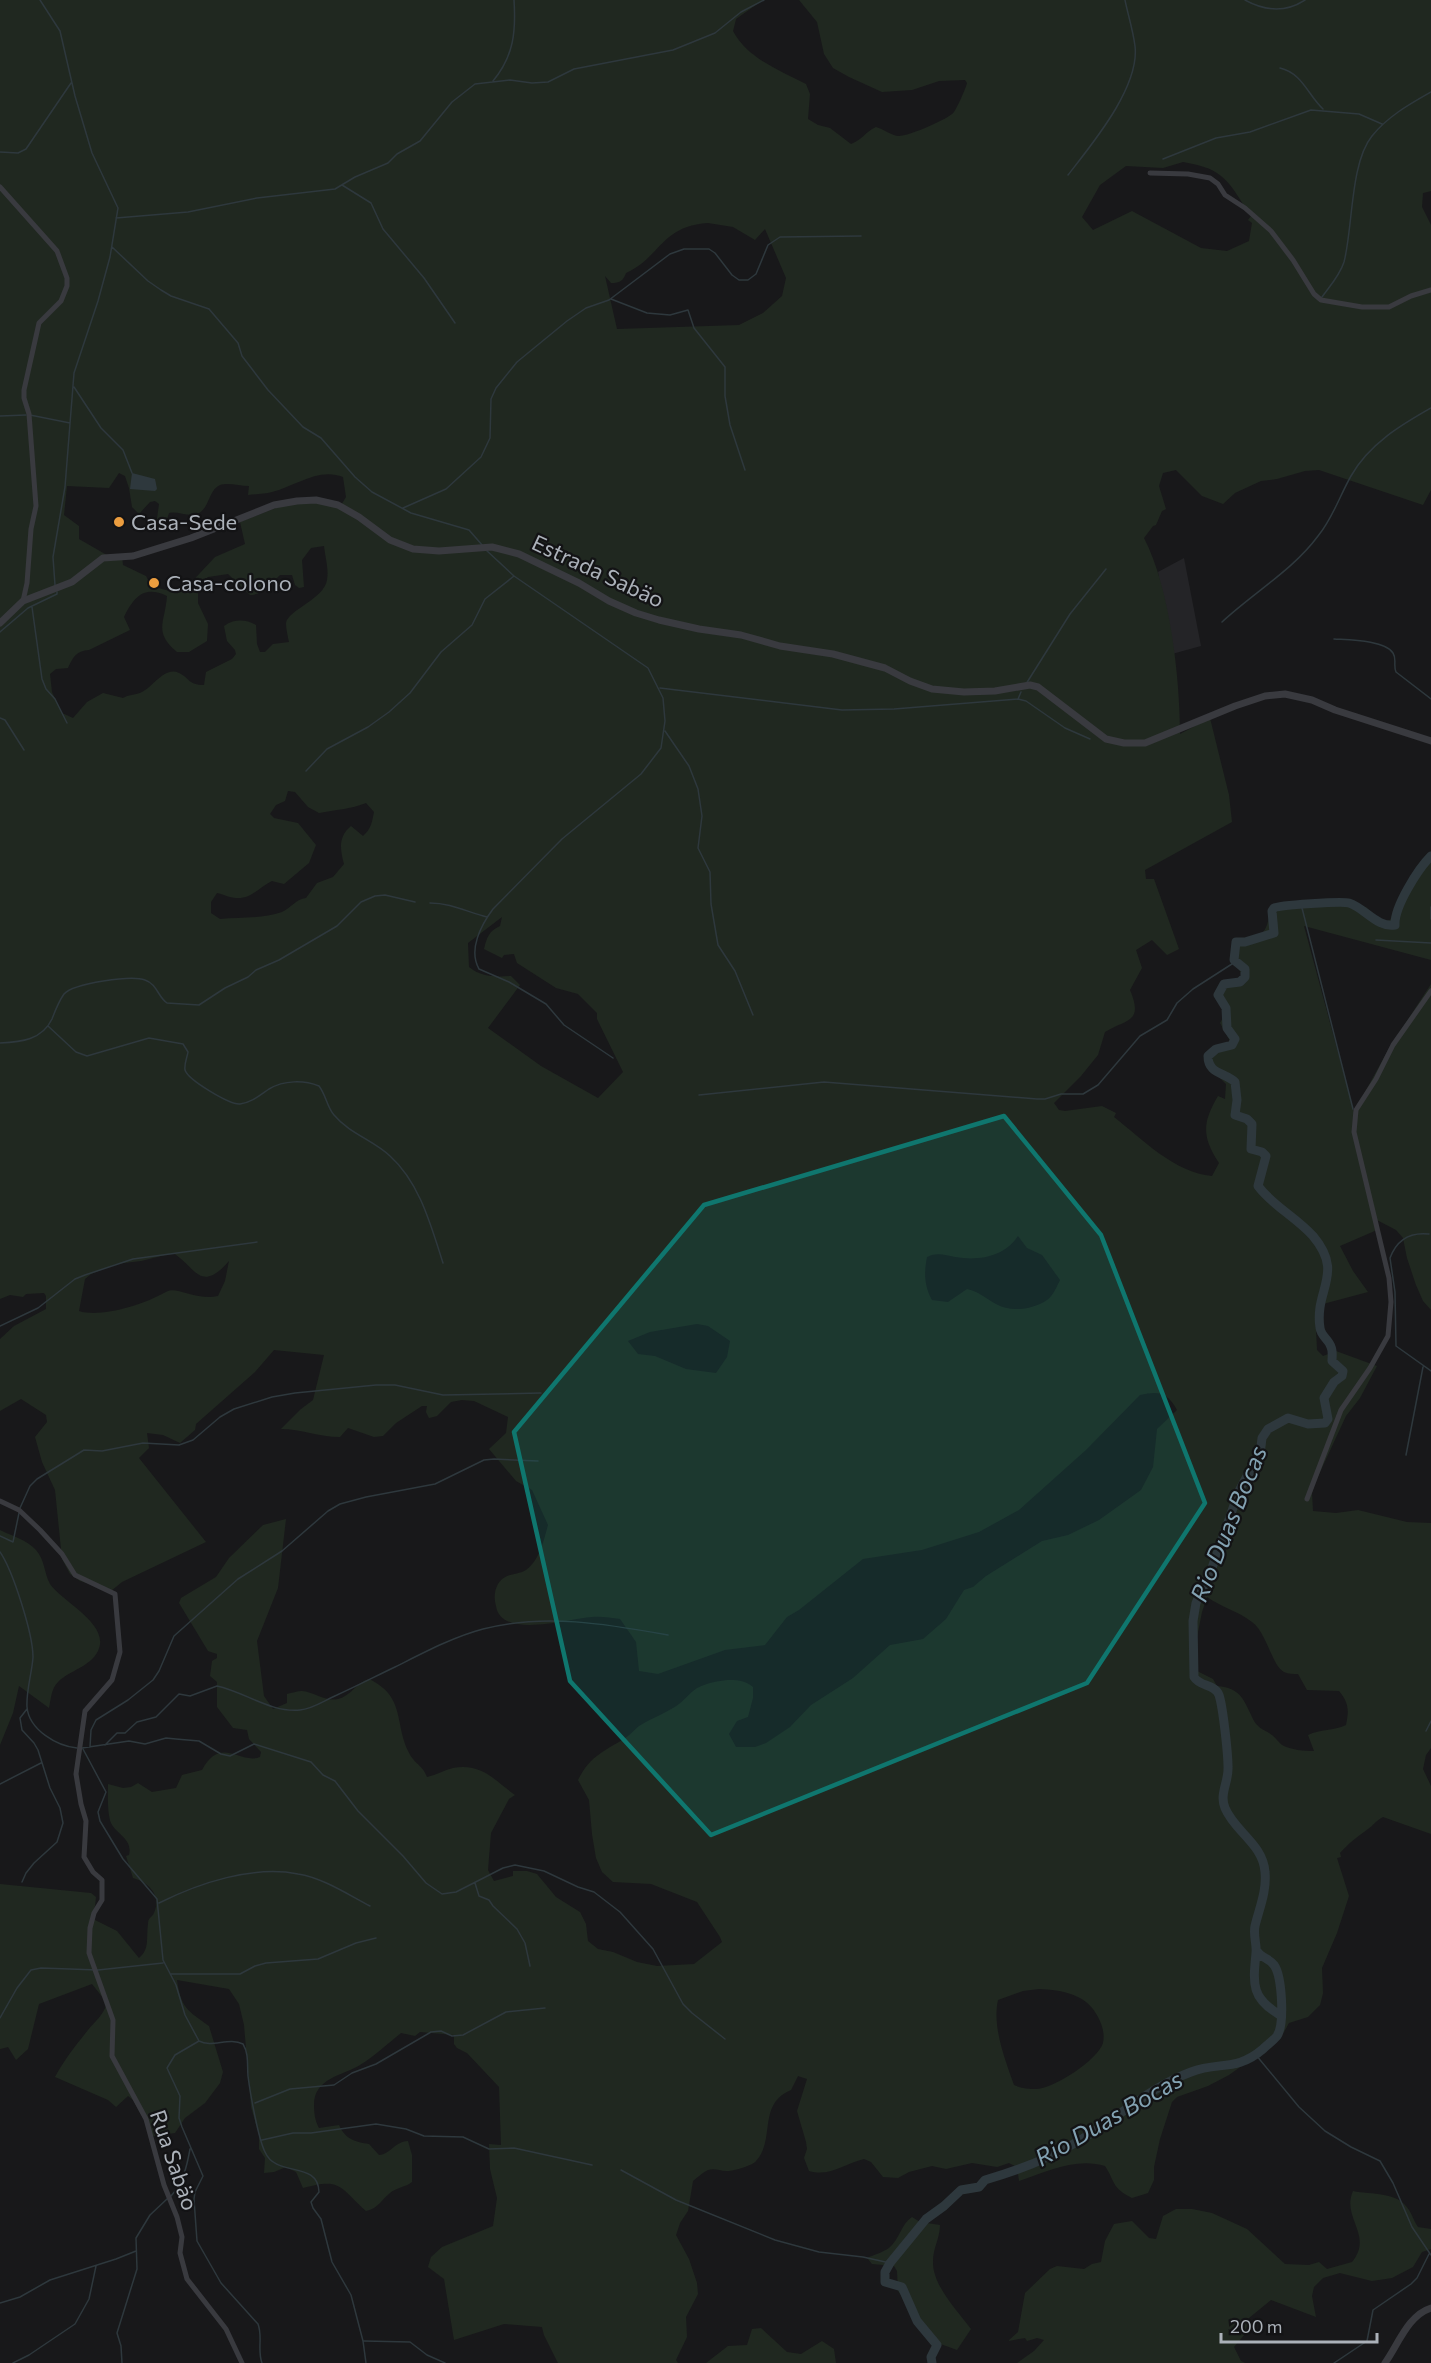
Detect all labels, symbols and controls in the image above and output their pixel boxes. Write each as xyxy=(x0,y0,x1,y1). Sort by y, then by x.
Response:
place label: Casa-Sede xyxy=(131,508,237,535)
marker: Casa-Sede xyxy=(112,515,126,529)
street label: Estrada Sabäo xyxy=(528,528,668,613)
place label: Casa-colono xyxy=(166,569,292,596)
marker: Casa-colono xyxy=(147,576,161,590)
water label: Rio Duas Bocas xyxy=(1183,1441,1272,1606)
water label: Rio Duas Bocas xyxy=(1029,2064,1187,2172)
street label: Rua Sabäo xyxy=(145,2106,204,2214)
scale bar xyxy=(1221,2306,1377,2344)
text: 200 m xyxy=(1230,2315,1283,2337)

